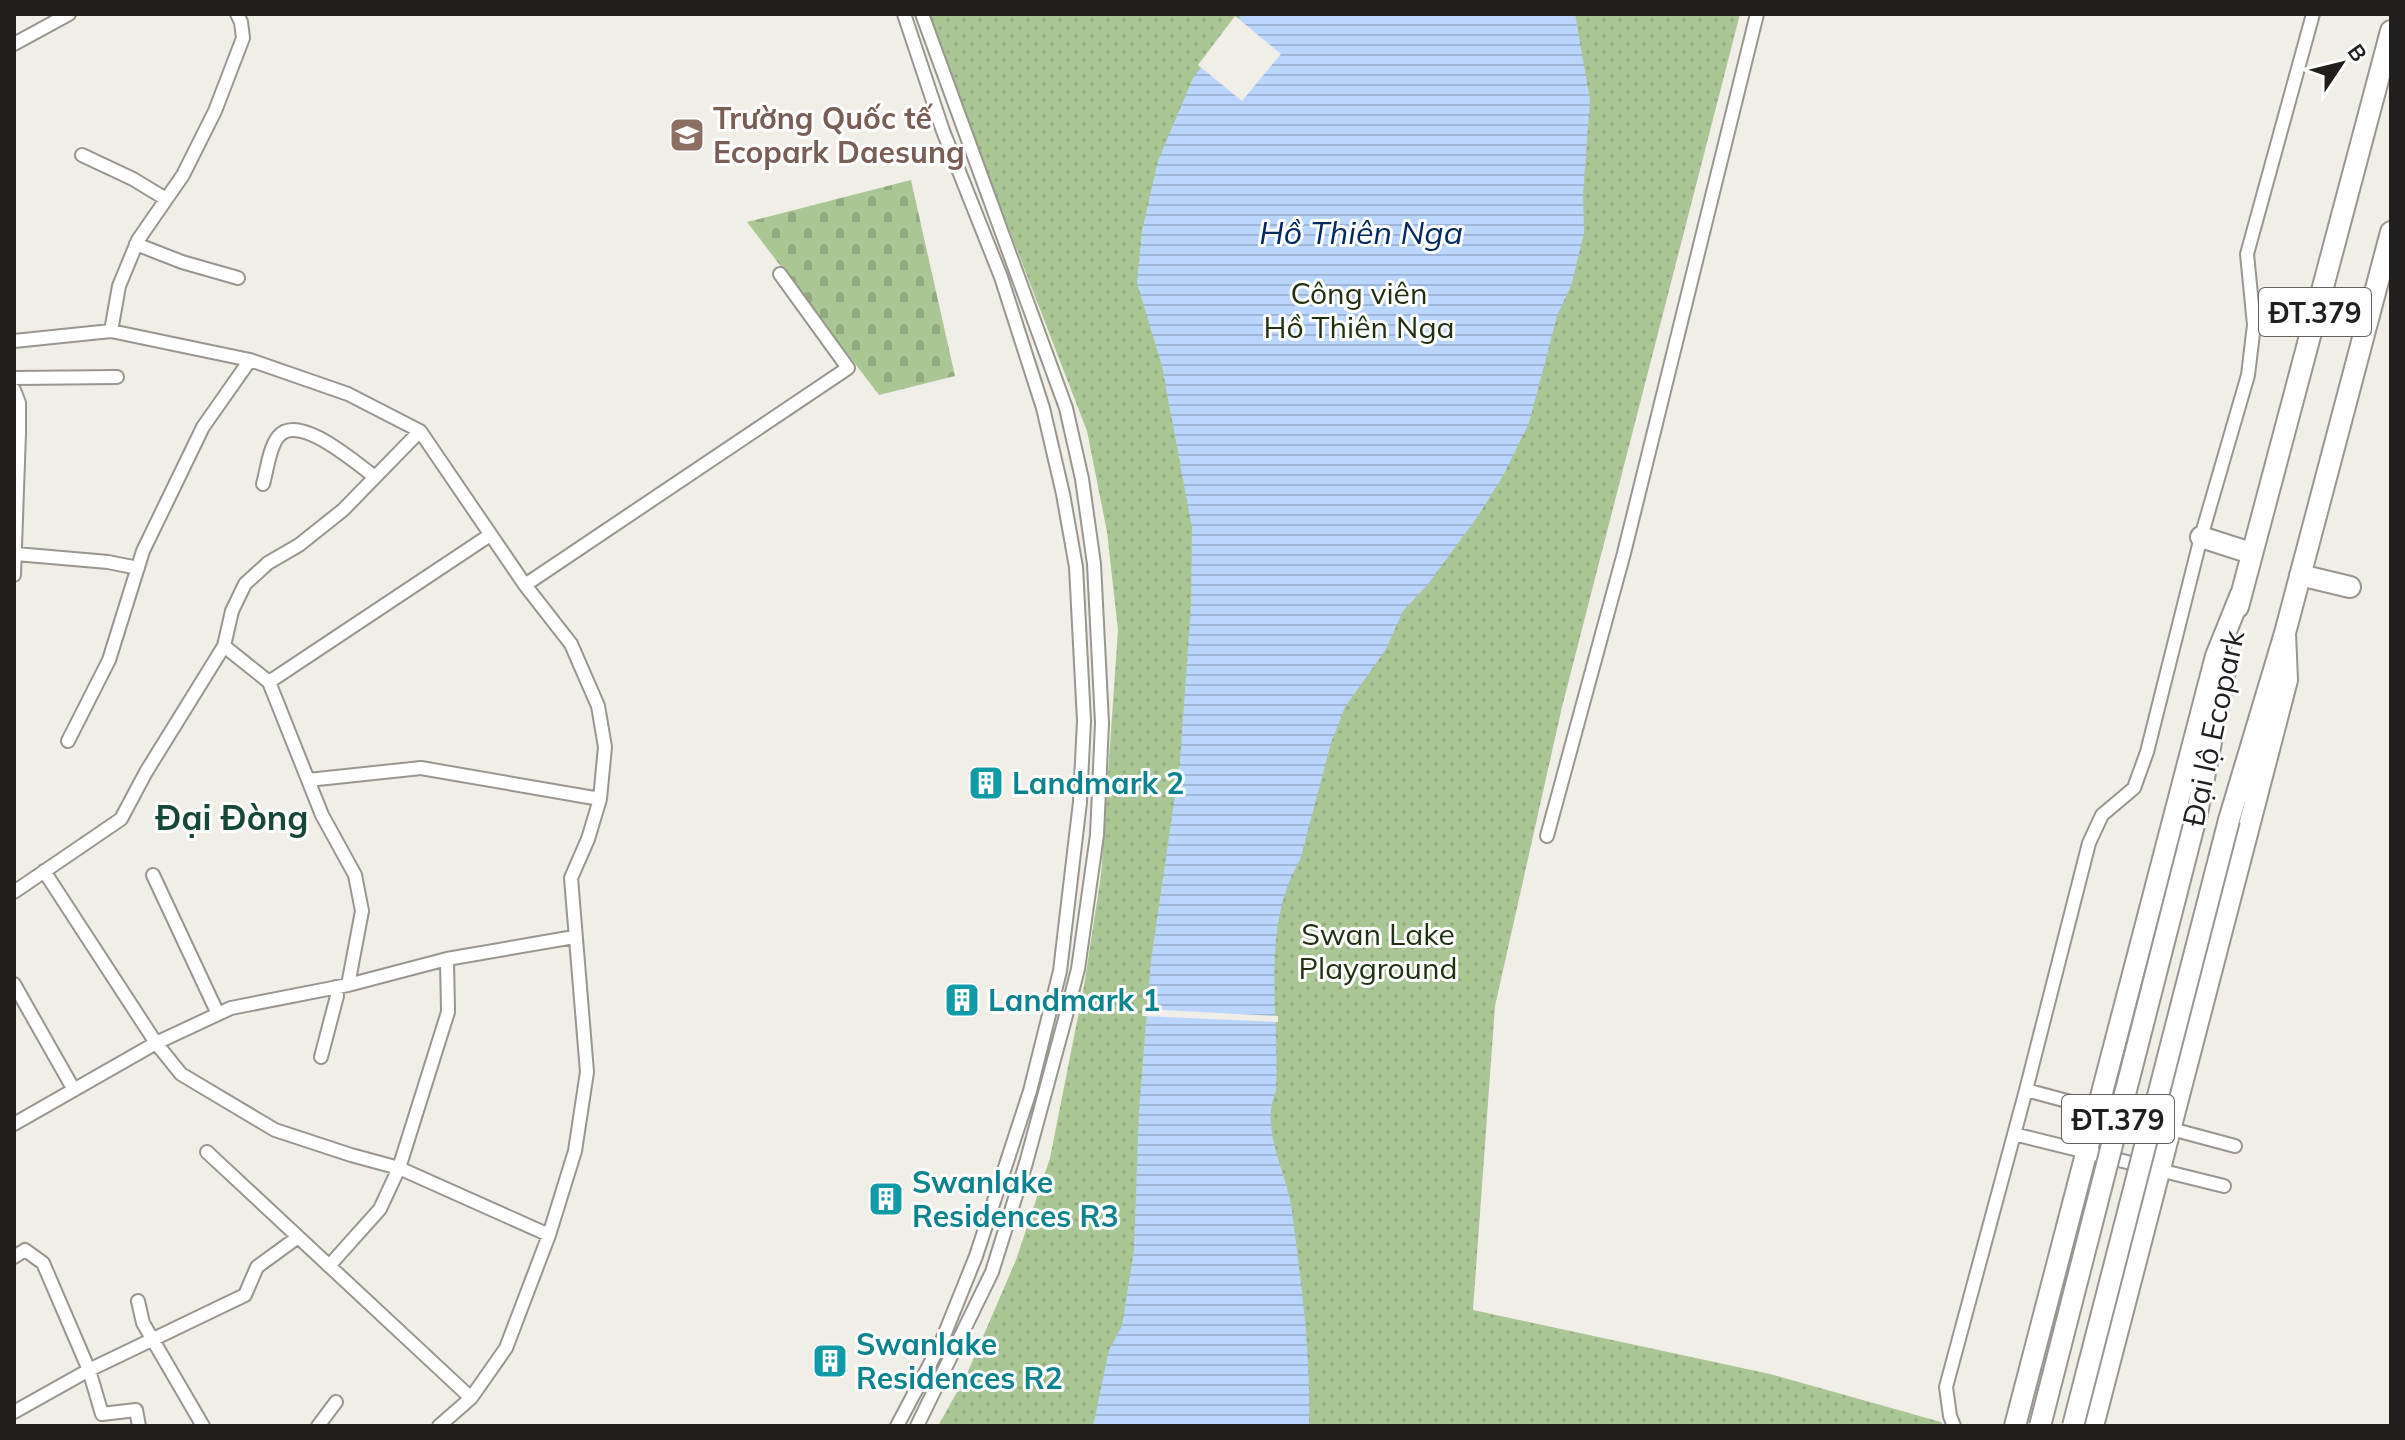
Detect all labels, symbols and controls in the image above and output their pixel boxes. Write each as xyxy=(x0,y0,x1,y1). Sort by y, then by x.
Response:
north arrow xyxy=(2301,24,2381,104)
text: B xyxy=(2342,38,2373,67)
place label: Trường Quốc tế Ecopark Daesung xyxy=(713,99,965,171)
school or university icon: Trường Quốc tế Ecopark Daesung xyxy=(668,116,706,154)
water label: Hồ Thiên Nga xyxy=(1259,212,1463,252)
park label: Công viên Hồ Thiên Nga xyxy=(1263,274,1455,346)
road number: ĐT.379 xyxy=(2259,288,2371,336)
street label: Đại lộ Ecopark xyxy=(2174,626,2252,829)
building icon: Landmark 2 xyxy=(967,764,1005,802)
place label: Landmark 2 xyxy=(1012,764,1184,802)
district label: Đại Đòng xyxy=(155,796,308,839)
park label: Swan Lake Playground xyxy=(1298,915,1458,987)
building icon: Landmark 1 xyxy=(943,981,981,1019)
place label: Landmark 1 xyxy=(988,981,1160,1019)
road number: ĐT.379 xyxy=(2062,1095,2174,1143)
place label: Swanlake Residences R3 xyxy=(912,1163,1119,1235)
building icon: Swanlake Residences R3 xyxy=(867,1180,905,1218)
place label: Swanlake Residences R2 xyxy=(856,1325,1063,1397)
building icon: Swanlake Residences R2 xyxy=(811,1342,849,1380)

